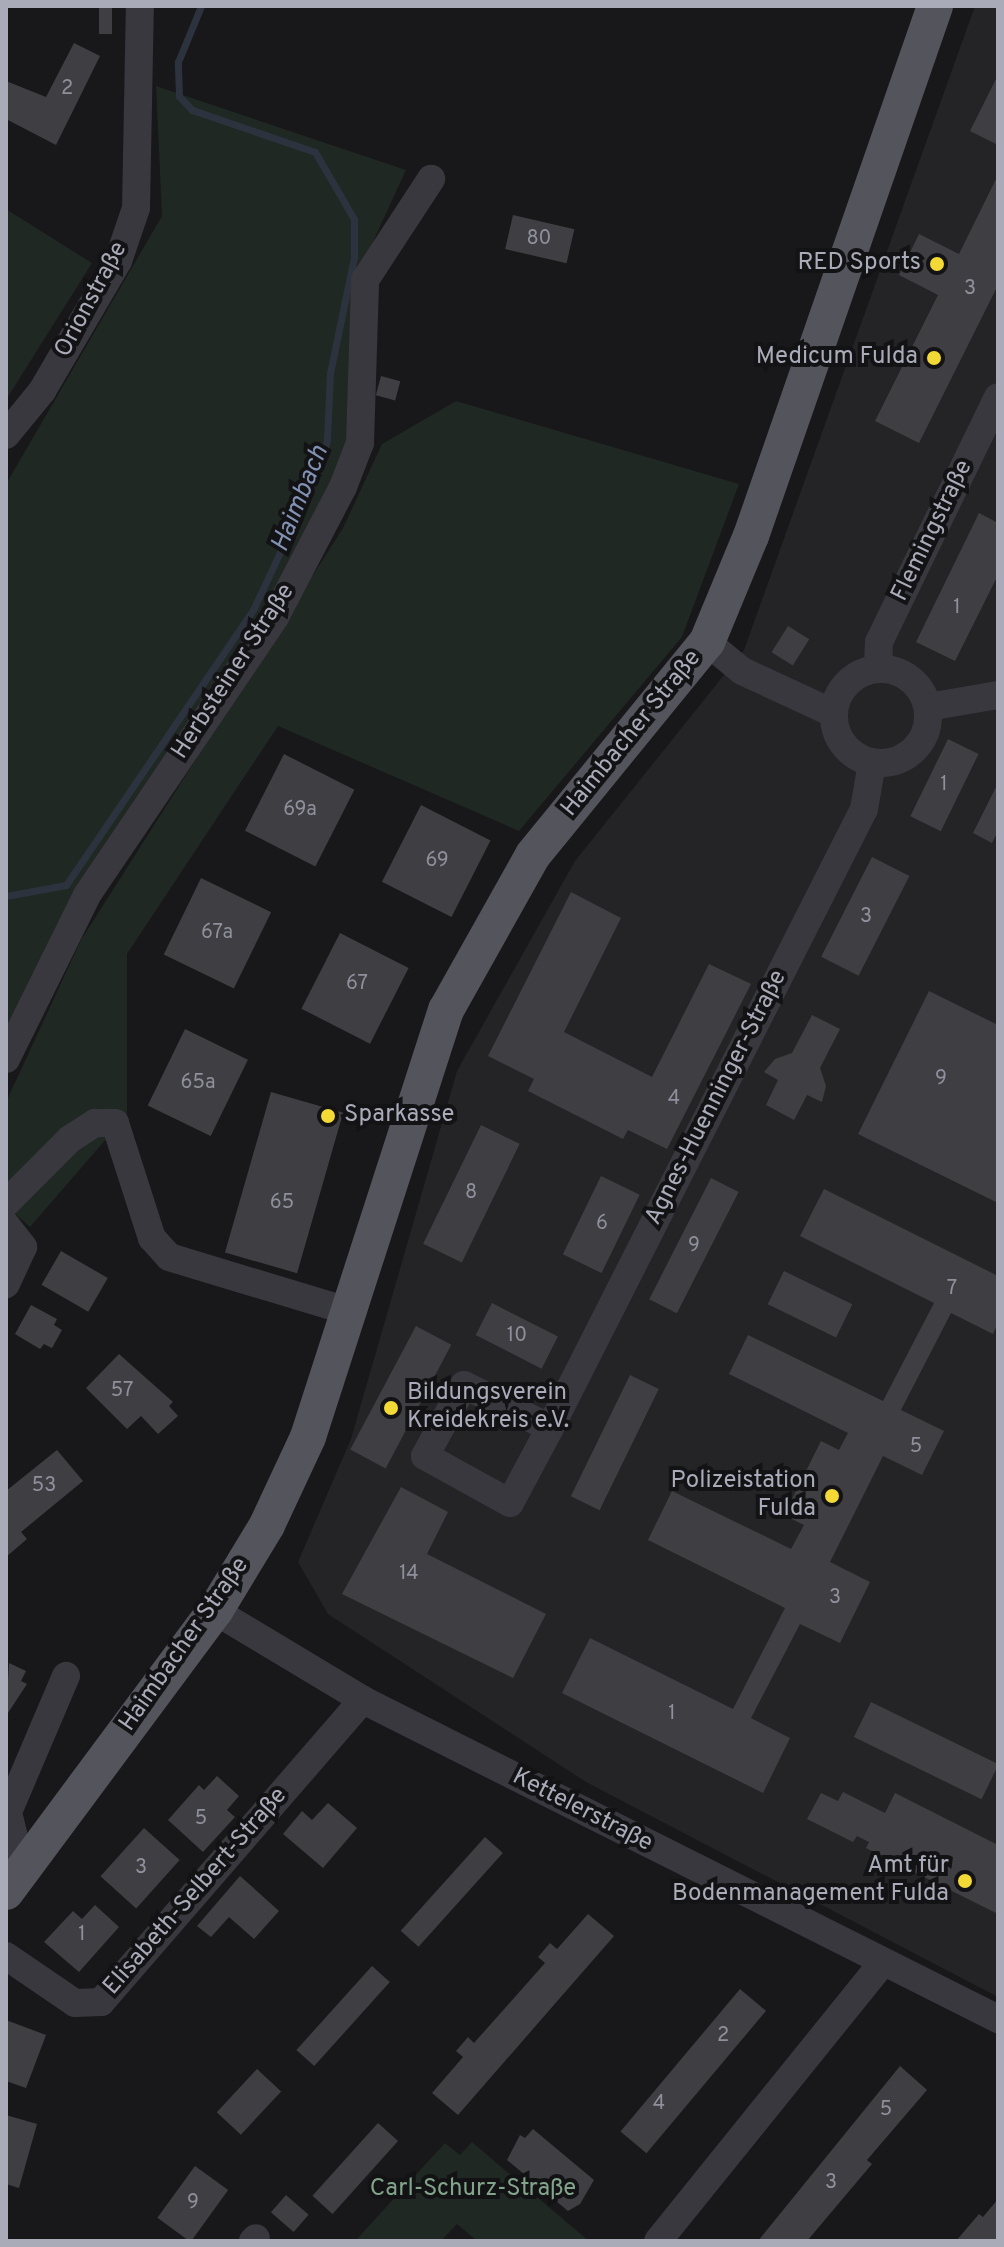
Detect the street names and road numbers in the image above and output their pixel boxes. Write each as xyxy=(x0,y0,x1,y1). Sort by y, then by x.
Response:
street label: Orionstraße xyxy=(50,237,134,363)
street label: Flemingstraße xyxy=(886,456,980,606)
street label: Herbsteiner Straße xyxy=(167,579,301,765)
street label: Haimbacher Straße xyxy=(556,645,708,823)
street label: Agnes-Huenninger-Straße xyxy=(640,966,794,1230)
street label: Haimbacher Straße xyxy=(114,1552,256,1738)
street label: Kettelerstraße xyxy=(507,1763,657,1859)
street label: Elisabeth-Selbert-Straße xyxy=(98,1782,294,2002)

